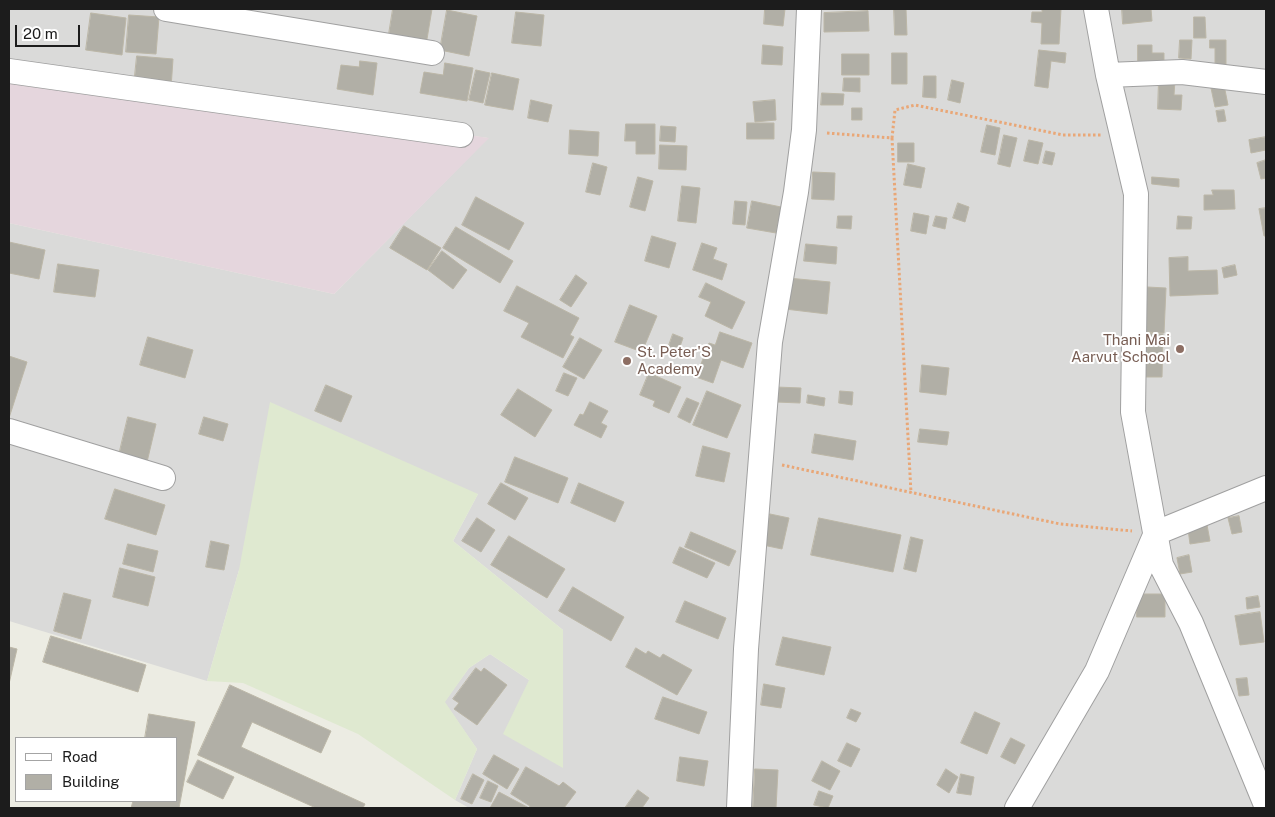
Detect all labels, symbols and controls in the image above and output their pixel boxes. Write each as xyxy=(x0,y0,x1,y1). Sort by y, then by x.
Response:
scale bar xyxy=(18,15,82,47)
text: 20 m xyxy=(23,25,58,42)
place label: Thani Mai Aarvut School xyxy=(1071,331,1170,366)
place label: St. Peter'S Academy xyxy=(637,343,711,378)
marker: Thani Mai Aarvut School xyxy=(1174,343,1186,355)
marker: St. Peter'S Academy xyxy=(621,355,633,367)
legend xyxy=(15,737,178,802)
text: Road xyxy=(62,748,98,765)
text: Building xyxy=(62,773,120,790)

